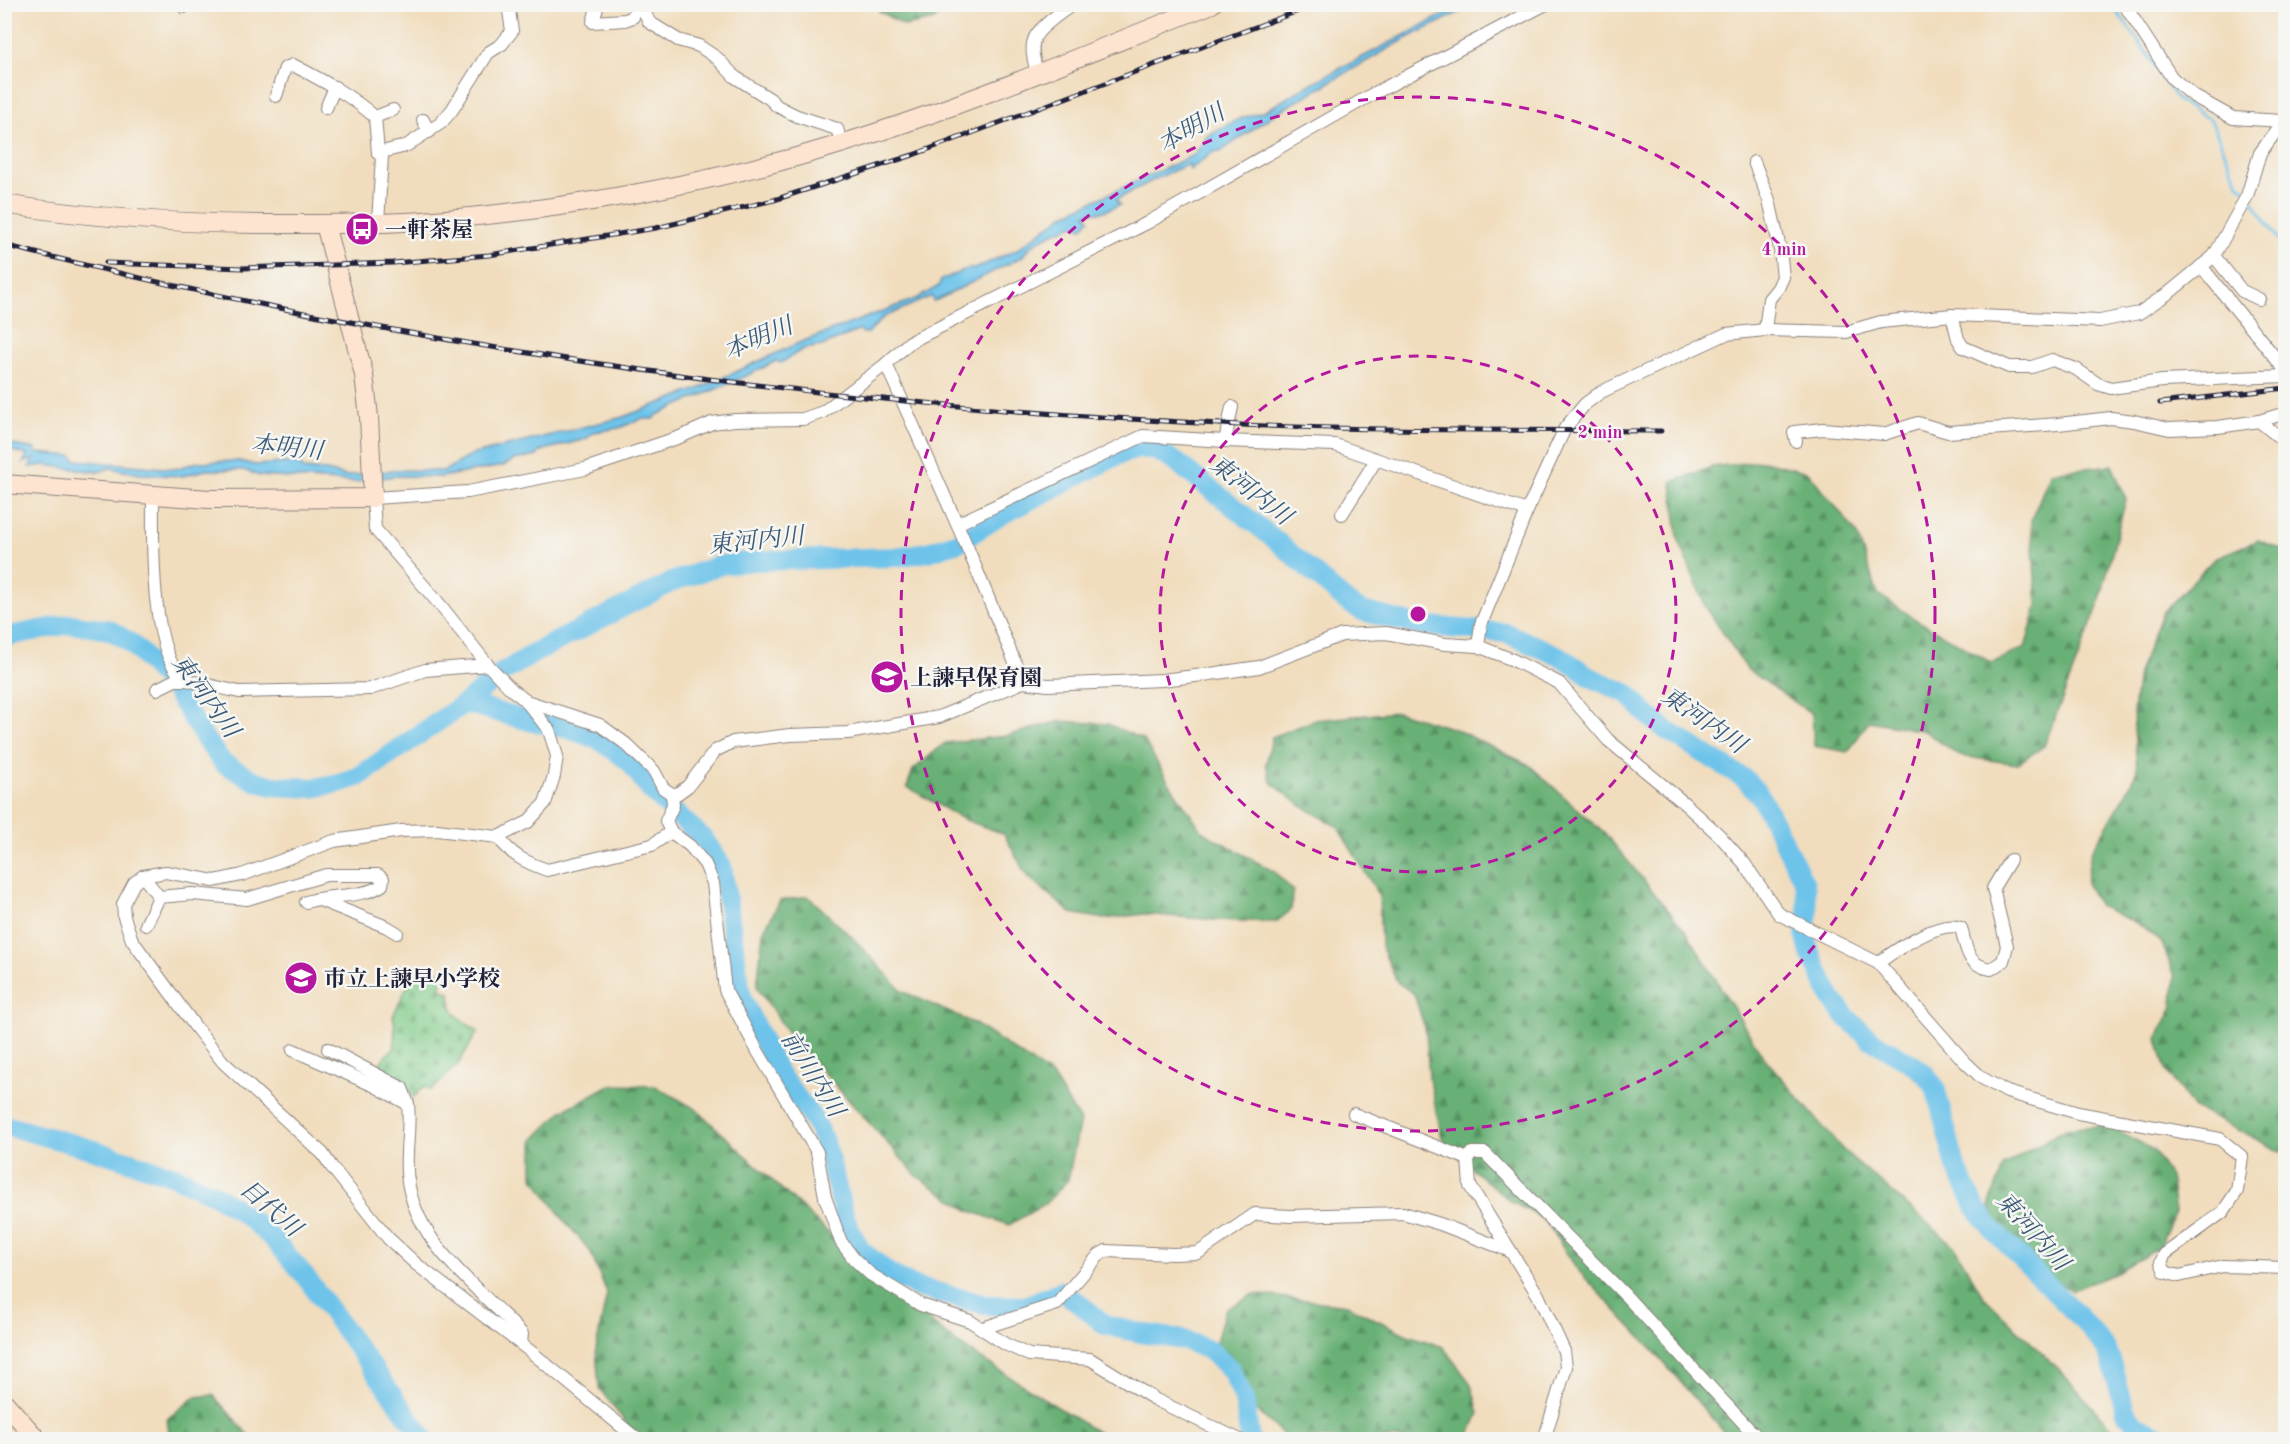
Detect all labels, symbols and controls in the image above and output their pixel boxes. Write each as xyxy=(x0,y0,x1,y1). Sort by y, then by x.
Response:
water label: 本明川 xyxy=(1153,97,1232,158)
bus stop icon: 一軒茶屋 xyxy=(344,211,380,247)
place label: 一軒茶屋 xyxy=(385,218,473,242)
text: 4 min xyxy=(1761,241,1807,259)
water label: 本明川 xyxy=(720,311,799,365)
text: 2 min xyxy=(1577,424,1623,442)
water label: 本明川 xyxy=(250,430,327,465)
water label: 東河内川 xyxy=(1205,450,1299,532)
water label: 東河内川 xyxy=(707,522,808,559)
centre of rings xyxy=(1408,604,1428,624)
water label: 東河内川 xyxy=(166,650,246,745)
school or university icon: 上諫早保育園 xyxy=(869,659,905,695)
place label: 上諫早保育園 xyxy=(910,666,1042,690)
water label: 東河内川 xyxy=(1657,682,1753,761)
school or university icon: 市立上諫早小学校 xyxy=(283,960,319,996)
place label: 市立上諫早小学校 xyxy=(324,967,500,991)
water label: 前川内川 xyxy=(776,1026,851,1125)
water label: 目代川 xyxy=(235,1175,309,1244)
water label: 東河内川 xyxy=(1990,1187,2077,1278)

